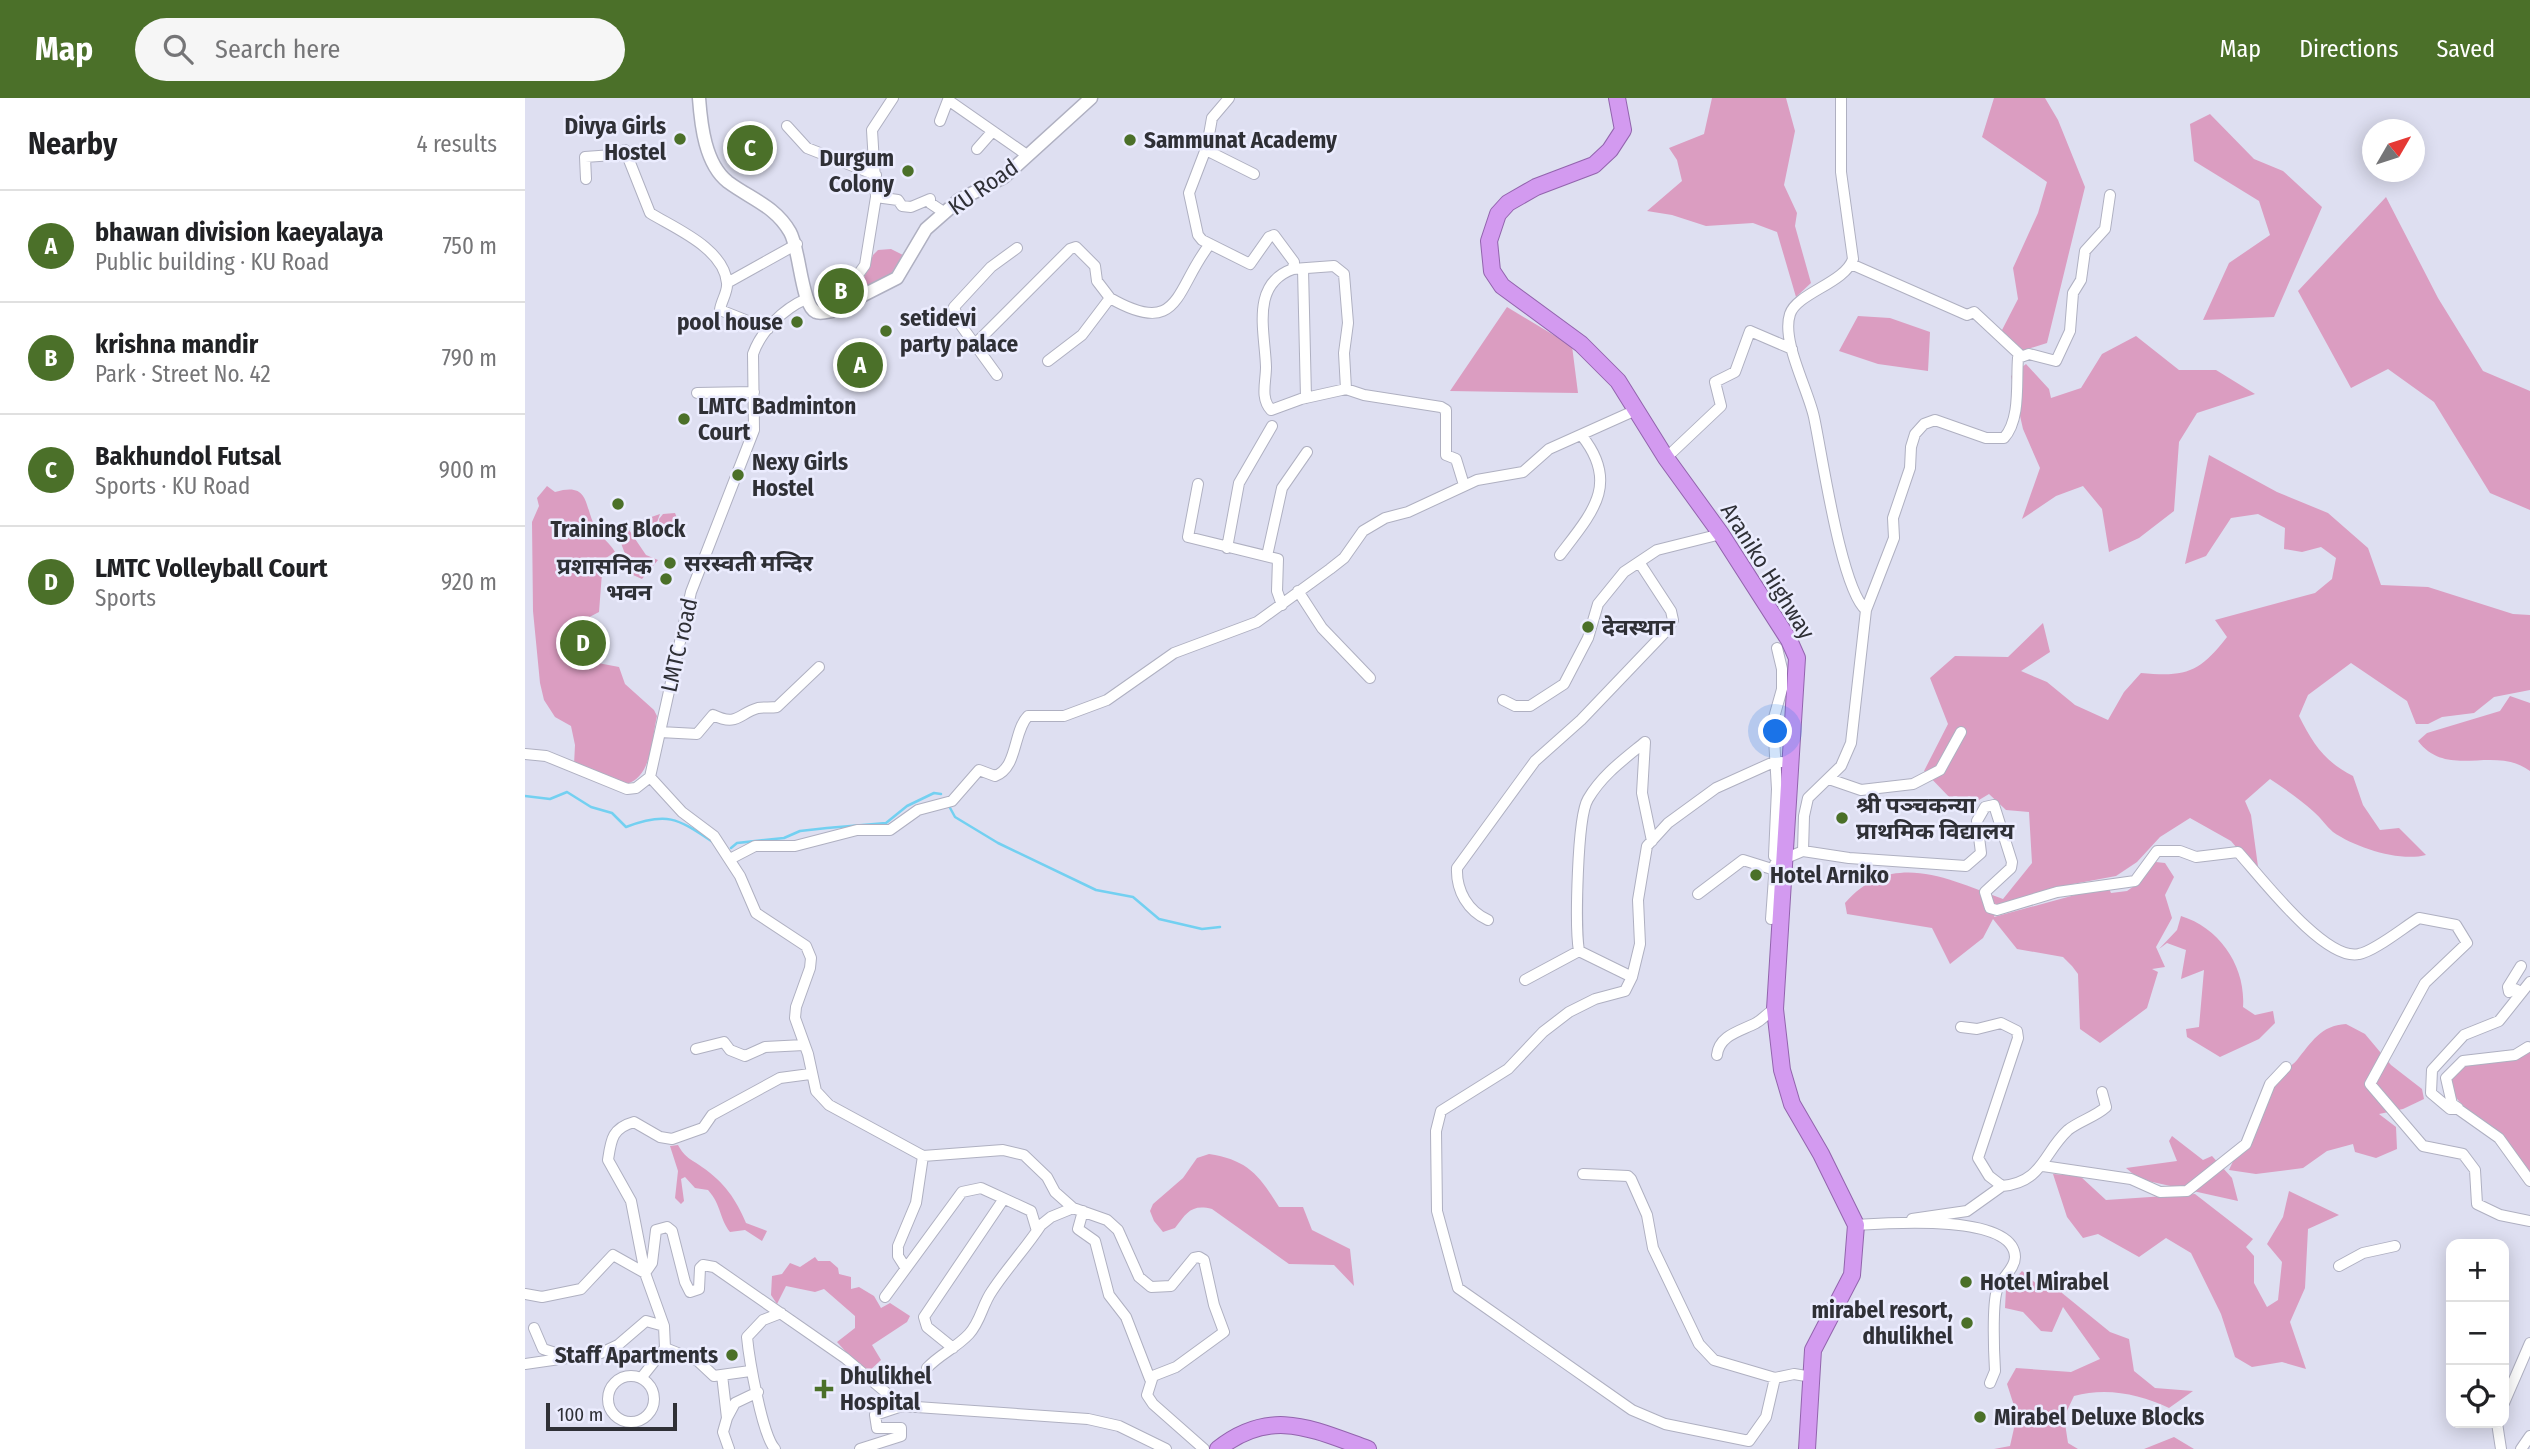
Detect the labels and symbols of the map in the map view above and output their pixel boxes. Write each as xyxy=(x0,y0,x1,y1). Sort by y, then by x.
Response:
place label: Divya Girls Hostel xyxy=(565,112,667,166)
north arrow xyxy=(2362,119,2425,182)
pin: C xyxy=(727,122,773,174)
place label: Sammunat Academy xyxy=(1144,126,1338,154)
marker: Divya Girls Hostel xyxy=(672,131,688,147)
marker: Sammunat Academy xyxy=(1122,132,1138,148)
place label: Durgum Colony xyxy=(820,144,895,198)
street label: KU Road xyxy=(943,153,1023,221)
marker: Durgum Colony xyxy=(900,163,916,179)
pin: B xyxy=(818,265,864,317)
place label: setidevi party palace xyxy=(900,304,1019,358)
place label: pool house xyxy=(677,308,783,336)
marker: pool house xyxy=(789,314,805,330)
marker: setidevi party palace xyxy=(878,323,894,339)
pin: A xyxy=(837,339,883,391)
place label: LMTC Badminton Court xyxy=(698,392,856,446)
marker: LMTC Badminton Court xyxy=(676,411,692,427)
place label: Nexy Girls Hostel xyxy=(752,448,848,502)
marker: Nexy Girls Hostel xyxy=(730,467,746,483)
marker: Training Block xyxy=(610,496,626,512)
street label: Araniko Highway xyxy=(1715,498,1821,645)
place label: Training Block xyxy=(550,515,686,543)
place label: सरस्वती मन्दिर xyxy=(684,549,814,577)
place label: प्रशासनिक भवन xyxy=(557,552,653,606)
marker: सरस्वती मन्दिर xyxy=(662,555,678,571)
marker: प्रशासनिक भवन xyxy=(658,571,674,587)
street label: LMTC road xyxy=(655,595,703,695)
place label: देवस्थान xyxy=(1602,613,1676,641)
pin: D xyxy=(560,617,606,669)
marker: देवस्थान xyxy=(1580,619,1596,635)
your location xyxy=(1758,714,1792,748)
place label: श्री पञ्चकन्या प्राथमिक विद्यालय xyxy=(1856,791,2015,845)
marker: श्री पञ्चकन्या प्राथमिक विद्यालय xyxy=(1834,810,1850,826)
place label: Hotel Arniko xyxy=(1770,861,1889,889)
marker: Hotel Arniko xyxy=(1748,867,1764,883)
place label: Hotel Mirabel xyxy=(1980,1268,2109,1296)
marker: Hotel Mirabel xyxy=(1958,1274,1974,1290)
place label: mirabel resort, dhulikhel xyxy=(1811,1296,1954,1350)
marker: mirabel resort, dhulikhel xyxy=(1959,1315,1975,1331)
place label: Staff Apartments xyxy=(555,1341,718,1369)
marker: Staff Apartments xyxy=(724,1347,740,1363)
place label: Dhulikhel Hospital xyxy=(840,1362,932,1416)
marker: Dhulikhel Hospital xyxy=(814,1379,834,1399)
scale bar xyxy=(546,1400,677,1432)
place label: Mirabel Deluxe Blocks xyxy=(1994,1403,2204,1431)
marker: Mirabel Deluxe Blocks xyxy=(1972,1409,1988,1425)

